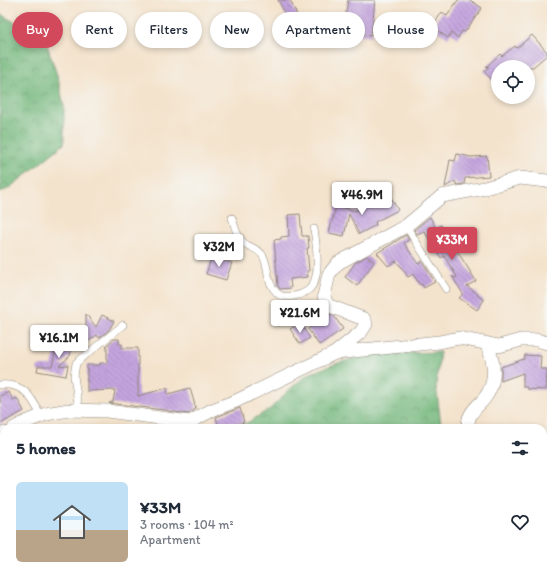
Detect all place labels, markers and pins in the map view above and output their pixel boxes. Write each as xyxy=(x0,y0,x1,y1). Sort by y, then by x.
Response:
pin: ¥46.9M xyxy=(329,182,395,216)
pin: ¥33M xyxy=(428,227,476,261)
pin: ¥32M xyxy=(195,234,243,268)
pin: ¥21.6M xyxy=(267,300,333,334)
pin: ¥16.1M xyxy=(26,325,92,359)

